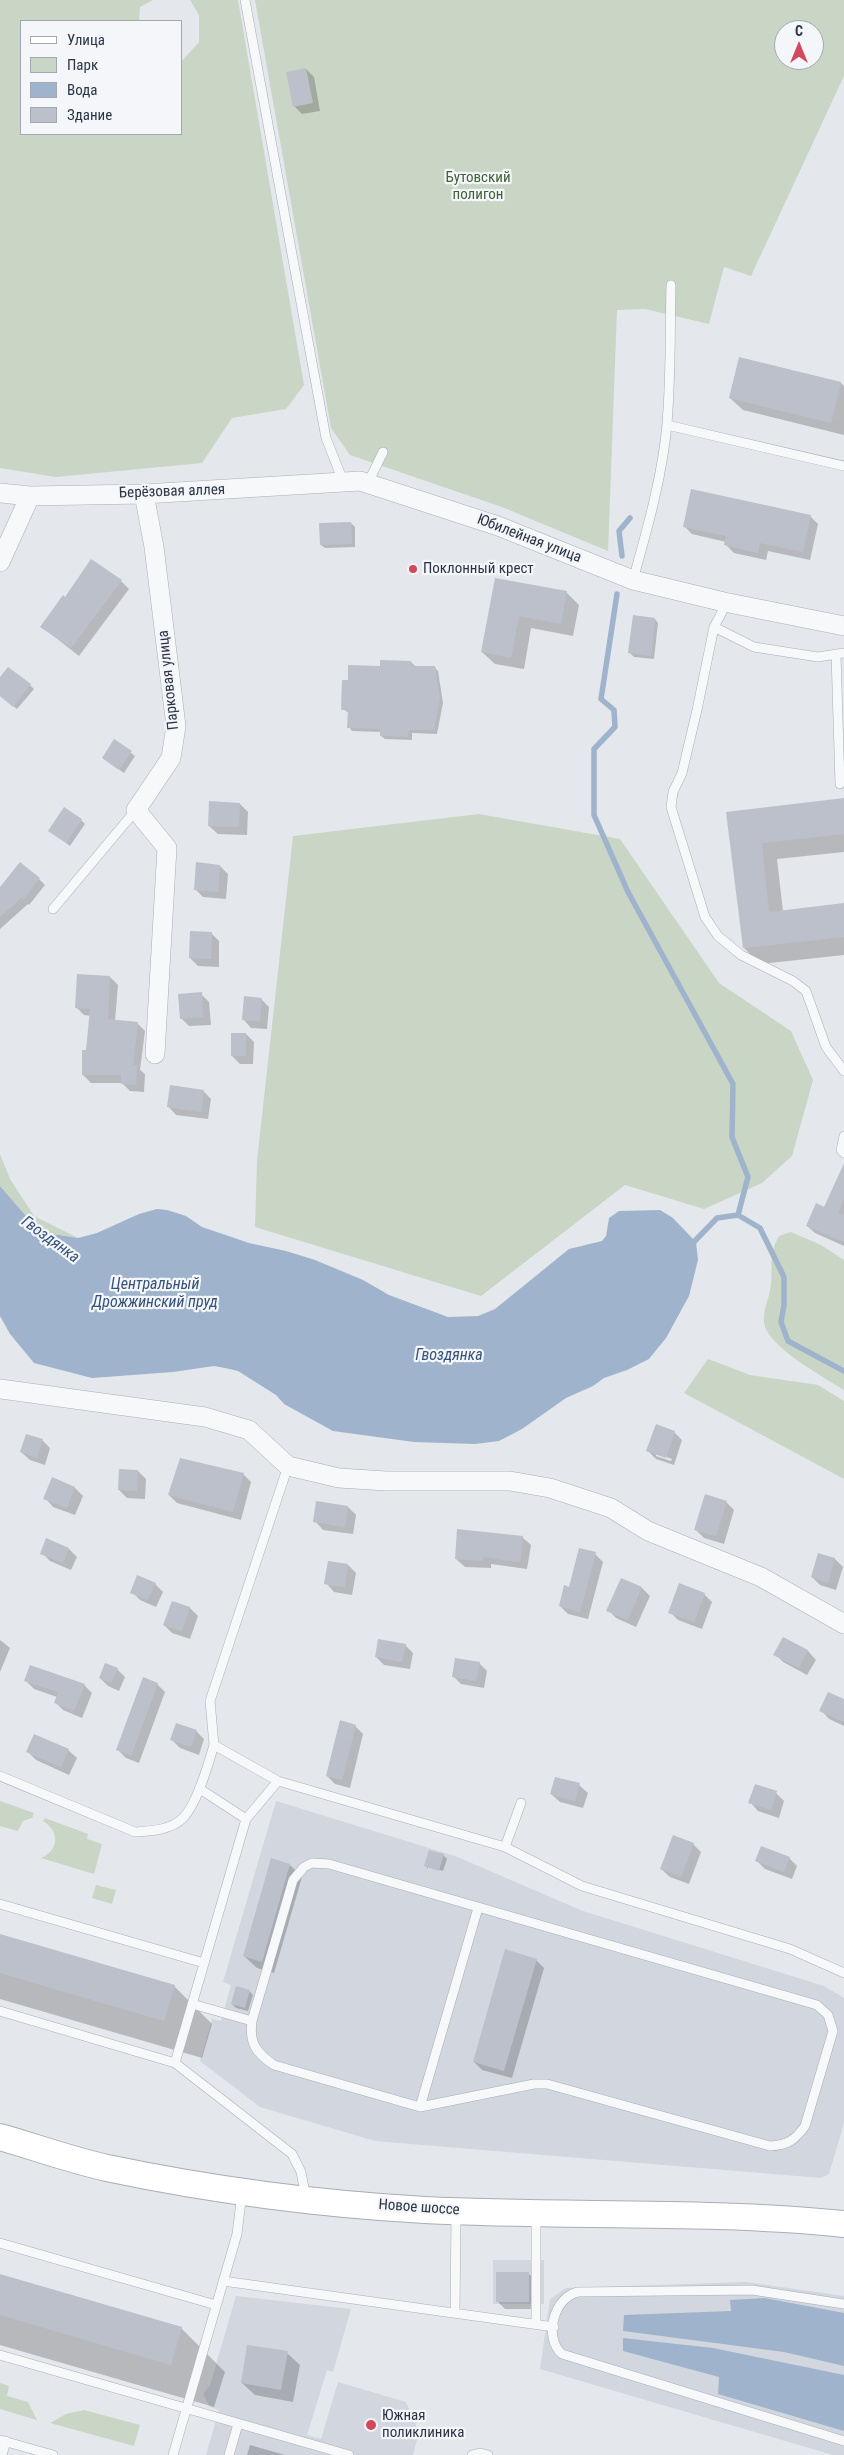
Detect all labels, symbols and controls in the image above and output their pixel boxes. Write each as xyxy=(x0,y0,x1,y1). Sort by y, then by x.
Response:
legend xyxy=(20,20,182,135)
north arrow xyxy=(774,20,824,70)
text: С xyxy=(795,23,803,39)
text: Улица xyxy=(67,31,105,49)
text: Парк xyxy=(67,56,98,74)
text: Вода xyxy=(67,81,97,99)
text: Здание xyxy=(67,106,112,124)
park label: Бутовский полигон xyxy=(445,169,511,204)
street label: Берёзовая аллея xyxy=(119,481,225,503)
street label: Юбилейная улица xyxy=(474,511,584,567)
place label: Поклонный крест xyxy=(423,560,534,578)
marker: Поклонный крест xyxy=(407,563,419,575)
street label: Парковая улица xyxy=(155,629,183,731)
water label: Гвоздянка xyxy=(17,1212,83,1268)
water label: Центральный Дрожжинский пруд xyxy=(92,1275,218,1313)
water label: Гвоздянка xyxy=(415,1346,483,1366)
street label: Новое шоссе xyxy=(378,2196,460,2220)
place label: Южная поликлиника xyxy=(382,2407,465,2442)
marker: Южная поликлиника xyxy=(364,2418,378,2432)

